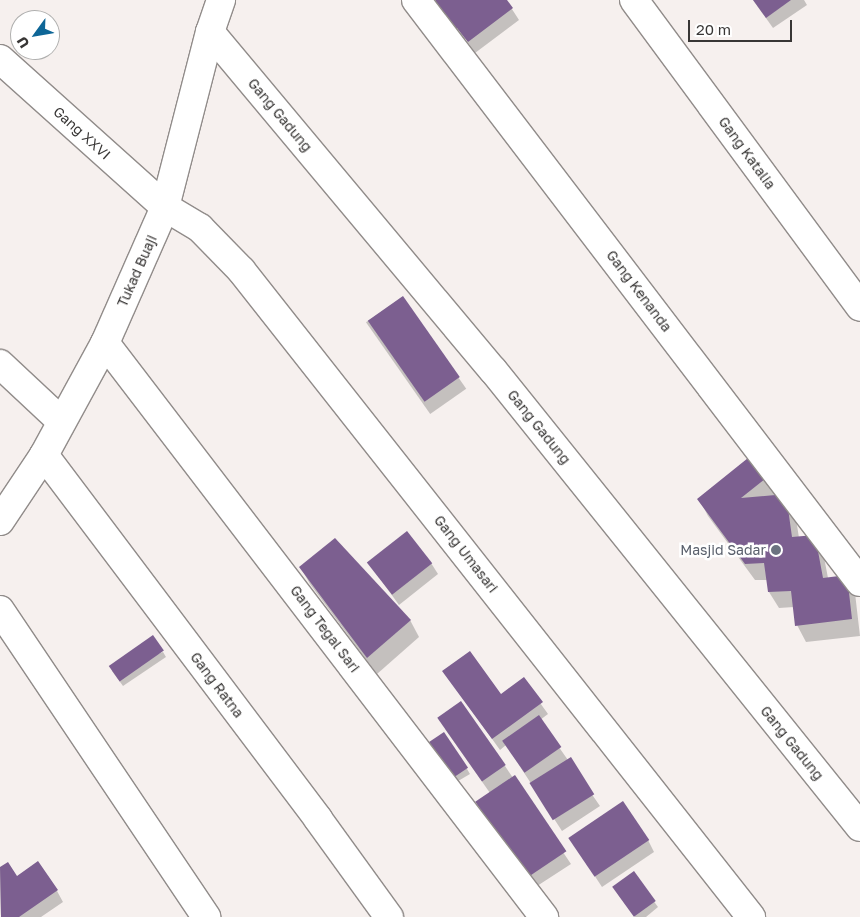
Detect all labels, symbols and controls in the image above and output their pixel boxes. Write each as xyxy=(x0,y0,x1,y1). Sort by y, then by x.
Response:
north arrow xyxy=(10,10,60,60)
scale bar xyxy=(690,10,794,42)
text: 20 m xyxy=(696,20,731,38)
text: U xyxy=(13,34,33,52)
street label: Gang Gadung xyxy=(244,75,316,155)
street label: Gang XXVI xyxy=(50,103,114,163)
street label: Gang Katalia xyxy=(715,114,779,192)
street label: Tukad Buaji xyxy=(114,232,160,310)
street label: Gang Kenanda xyxy=(603,247,675,335)
street label: Gang Gadung xyxy=(504,387,574,467)
street label: Gang Umasari xyxy=(431,512,501,596)
place label: Masjid Sadar xyxy=(680,542,766,558)
marker: Masjid Sadar xyxy=(770,544,782,556)
street label: Gang Tegal Sari xyxy=(287,582,363,676)
street label: Gang Ratna xyxy=(187,649,247,721)
street label: Gang Gadung xyxy=(757,703,827,783)

